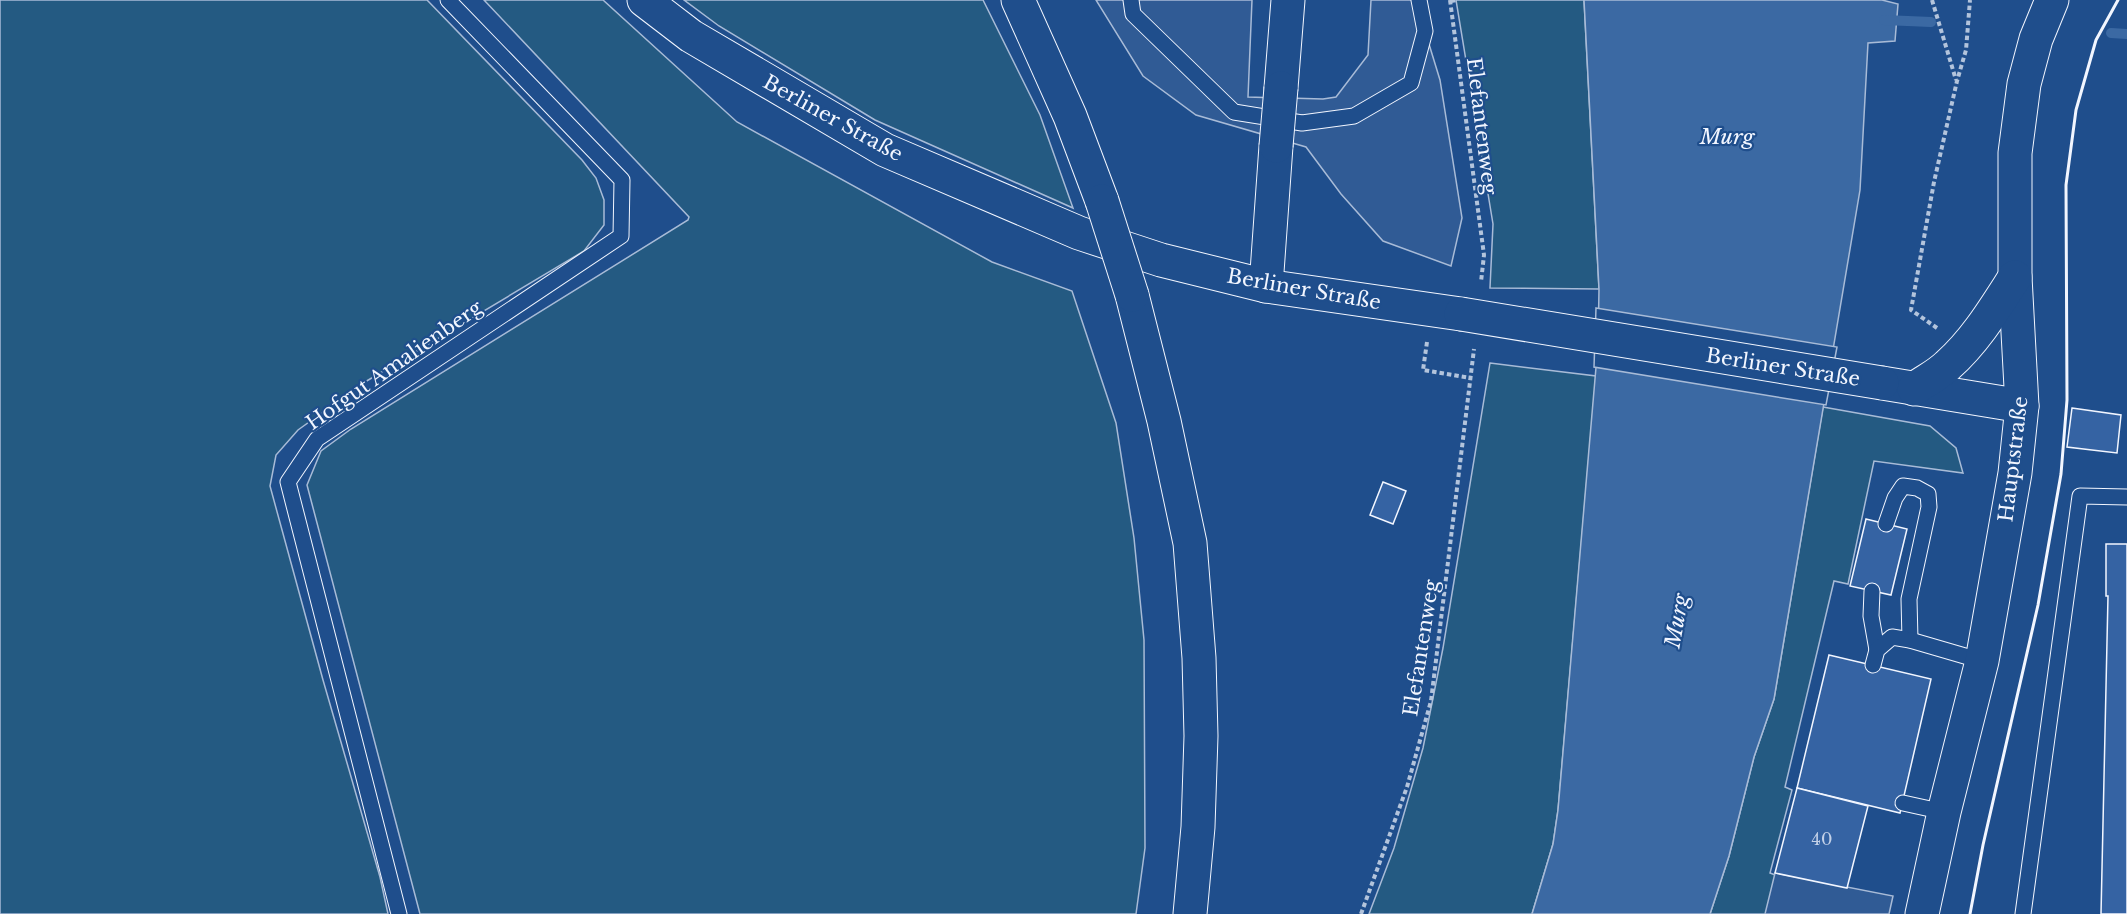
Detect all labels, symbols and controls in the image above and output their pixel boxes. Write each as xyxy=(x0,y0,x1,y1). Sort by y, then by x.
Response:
street label: Elefantenweg xyxy=(1462,56,1502,197)
street label: Berliner Straße xyxy=(759,70,907,166)
water label: Murg xyxy=(1699,124,1756,150)
street label: Berliner Straße xyxy=(1225,264,1383,314)
street label: Hofgut Amalienberg xyxy=(301,294,488,435)
street label: Berliner Straße xyxy=(1704,343,1862,391)
street label: Hauptstraße xyxy=(1993,395,2033,523)
street label: Elefantenweg xyxy=(1398,577,1444,718)
water label: Murg xyxy=(1659,591,1695,651)
house number: 40 xyxy=(1812,829,1832,849)

